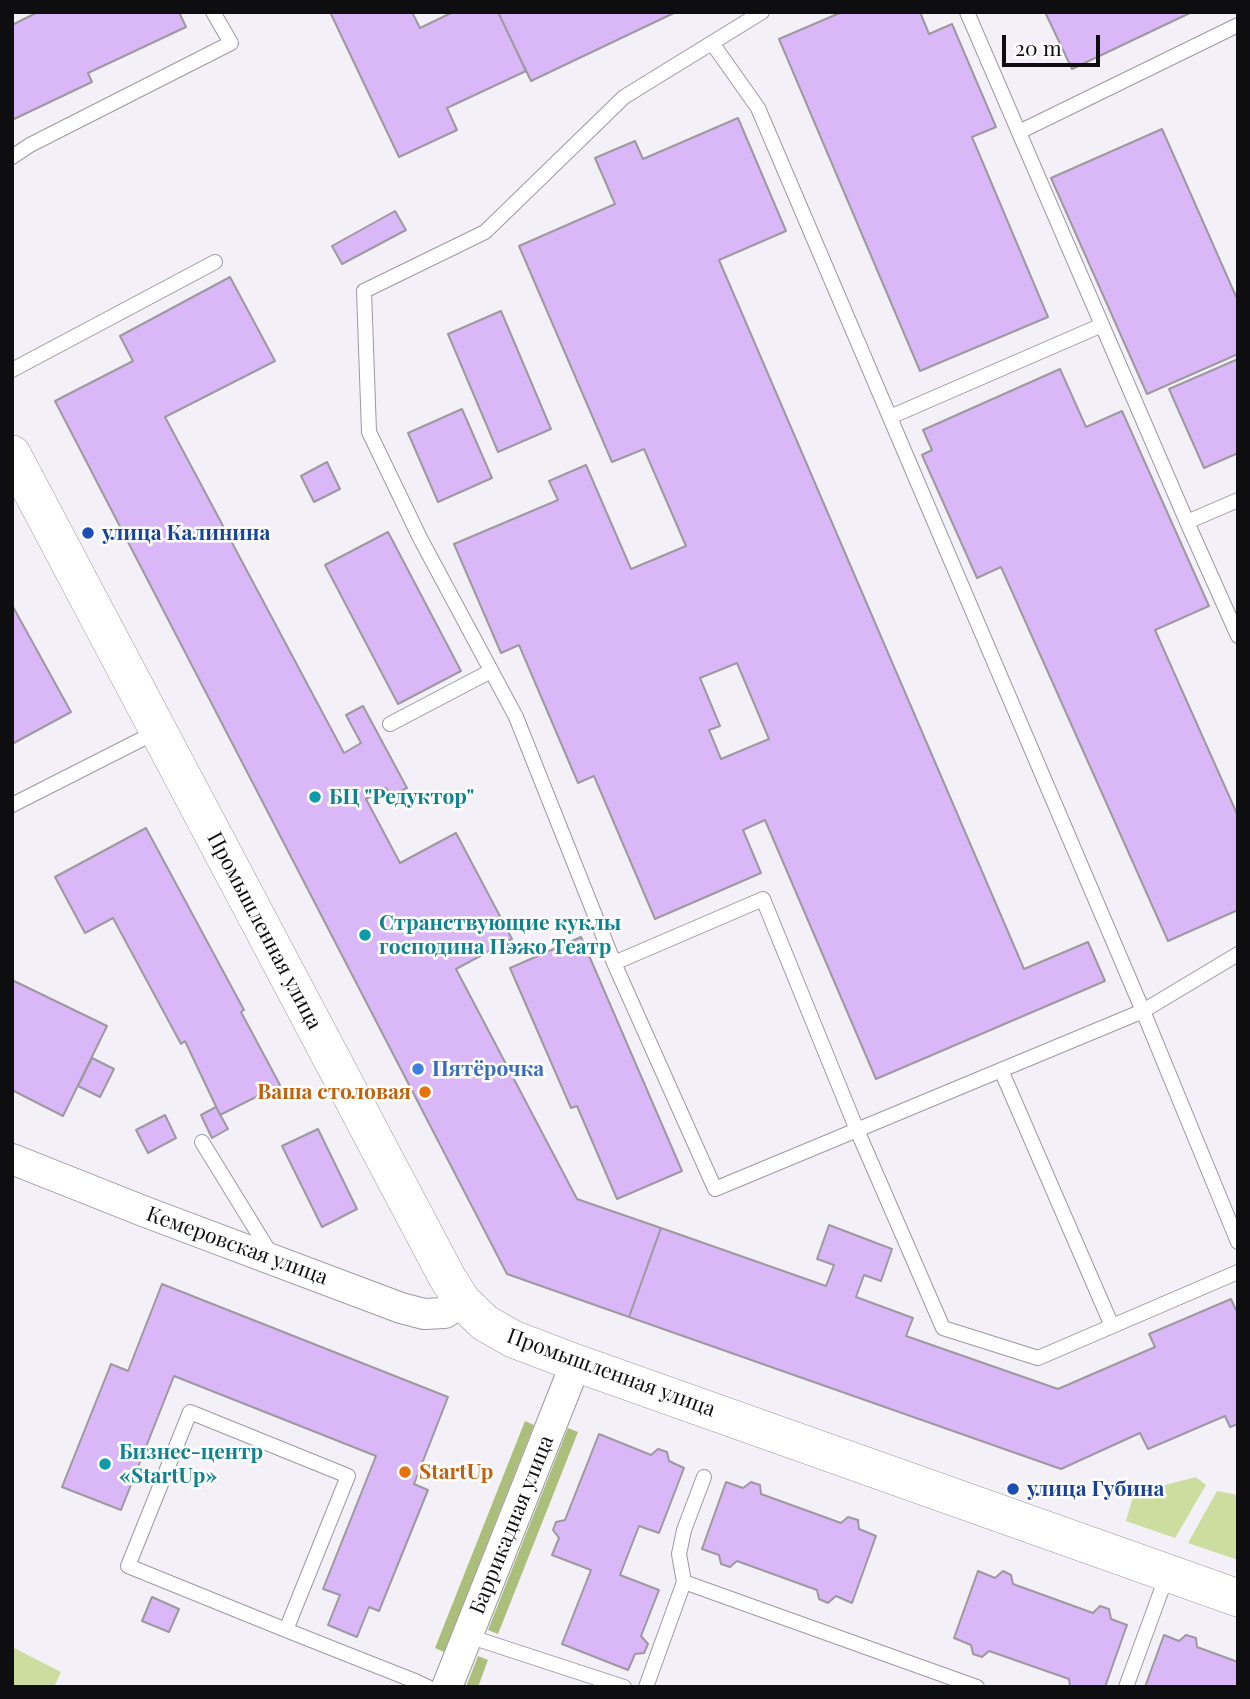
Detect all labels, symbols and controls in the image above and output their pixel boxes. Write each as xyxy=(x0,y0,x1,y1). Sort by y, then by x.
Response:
scale bar xyxy=(1005,21,1103,65)
text: 20 m xyxy=(1015,33,1062,61)
place label: улица Калинина xyxy=(102,520,270,546)
marker: улица Калинина xyxy=(80,525,96,541)
place label: БЦ "Редуктор" xyxy=(329,784,474,810)
marker: БЦ "Редуктор" xyxy=(307,789,323,805)
street label: Промышленная улица xyxy=(201,828,327,1034)
place label: Странствующие куклы господина Пэжо Театр xyxy=(379,910,621,960)
marker: Странствующие куклы господина Пэжо Театр xyxy=(357,927,373,943)
place label: Пятёрочка xyxy=(432,1056,544,1082)
marker: Пятёрочка xyxy=(410,1061,426,1077)
place label: Ваша столовая xyxy=(257,1079,411,1105)
marker: Ваша столовая xyxy=(417,1084,433,1100)
street label: Кемеровская улица xyxy=(143,1201,331,1291)
street label: Промышленная улица xyxy=(503,1324,719,1422)
street label: Баррикадная улица xyxy=(465,1432,559,1618)
place label: Бизнес-центр «StartUp» xyxy=(119,1439,263,1489)
marker: Бизнес-центр «StartUp» xyxy=(97,1456,113,1472)
place label: StartUp xyxy=(419,1459,493,1485)
marker: StartUp xyxy=(397,1464,413,1480)
place label: улица Губина xyxy=(1027,1476,1164,1502)
marker: улица Губина xyxy=(1005,1481,1021,1497)

